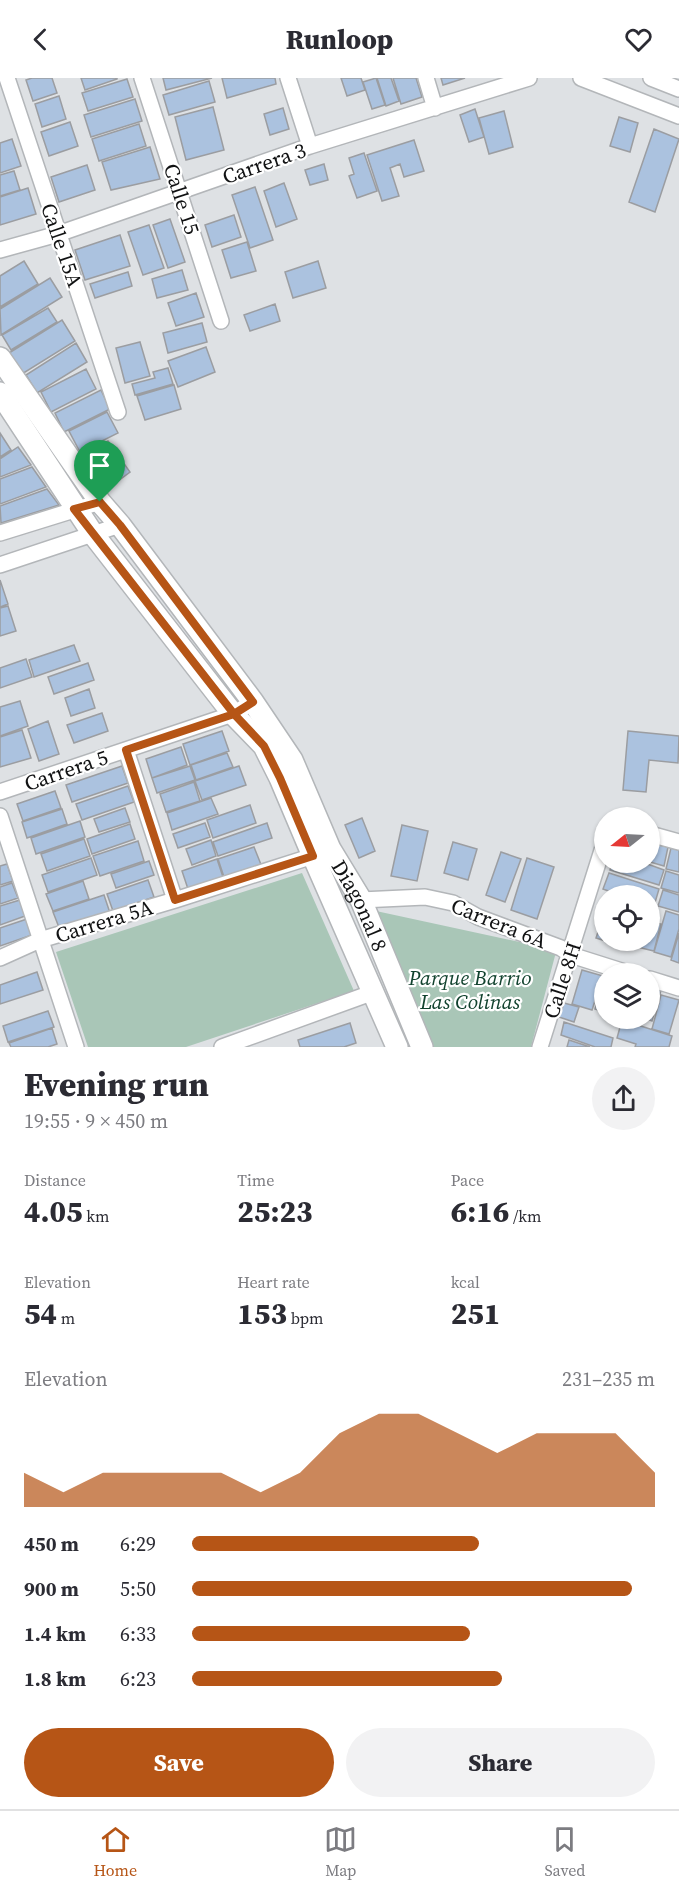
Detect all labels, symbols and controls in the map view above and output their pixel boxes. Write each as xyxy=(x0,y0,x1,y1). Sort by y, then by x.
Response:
text: Runloop xyxy=(286,21,393,58)
icon: back xyxy=(24,23,57,56)
icon: heart xyxy=(622,23,655,56)
street label: Carrera 3 xyxy=(218,135,310,191)
street label: Calle 15 xyxy=(157,160,207,238)
street label: Calle 15A xyxy=(34,199,90,291)
pin xyxy=(74,440,125,502)
icon: arrive xyxy=(83,449,116,482)
street label: Carrera 5 xyxy=(20,742,112,798)
north arrow xyxy=(594,807,660,873)
map controls xyxy=(594,807,660,1029)
street label: Diagonal 8 xyxy=(325,854,395,955)
button: locate xyxy=(594,885,660,951)
street label: Carrera 6A xyxy=(447,891,551,955)
street label: Carrera 5A xyxy=(52,892,156,950)
street label: Calle 8H xyxy=(536,938,588,1022)
park label: Parque Barrio Las Colinas xyxy=(408,963,531,1016)
button: layers xyxy=(594,963,660,1029)
text: Evening run xyxy=(24,1062,209,1107)
button: share xyxy=(592,1067,655,1130)
text: 19:55 · 9 × 450 m xyxy=(24,1107,168,1135)
text: Distance xyxy=(24,1169,86,1191)
text: Time xyxy=(237,1169,274,1191)
text: Pace xyxy=(451,1169,484,1191)
text: 4.05 xyxy=(24,1191,83,1232)
text: 25:23 xyxy=(237,1191,312,1232)
text: 6:16 xyxy=(451,1191,509,1232)
text: km xyxy=(83,1205,110,1227)
text: /km xyxy=(509,1205,541,1227)
text: Elevation xyxy=(24,1271,91,1293)
text: Heart rate xyxy=(237,1271,310,1293)
text: kcal xyxy=(451,1271,480,1293)
text: 54 xyxy=(24,1293,57,1334)
text: 153 xyxy=(237,1293,287,1334)
text: 251 xyxy=(451,1293,500,1334)
text: m xyxy=(57,1307,75,1329)
text: bpm xyxy=(287,1307,323,1329)
text: Elevation xyxy=(24,1365,108,1393)
text: 231–235 m xyxy=(562,1365,655,1393)
text: 450 m xyxy=(24,1530,79,1558)
text: 6:29 xyxy=(120,1530,156,1558)
text: 900 m xyxy=(24,1575,79,1603)
text: 5:50 xyxy=(120,1575,156,1603)
text: 1.4 km xyxy=(24,1620,86,1648)
text: 6:33 xyxy=(120,1620,156,1648)
text: 1.8 km xyxy=(24,1665,86,1693)
text: 6:23 xyxy=(120,1665,156,1693)
button: Save xyxy=(24,1728,334,1797)
button: Share xyxy=(346,1728,655,1797)
tab: Home xyxy=(94,1823,137,1881)
tab: Map xyxy=(324,1823,357,1881)
tab: Saved xyxy=(544,1823,585,1881)

